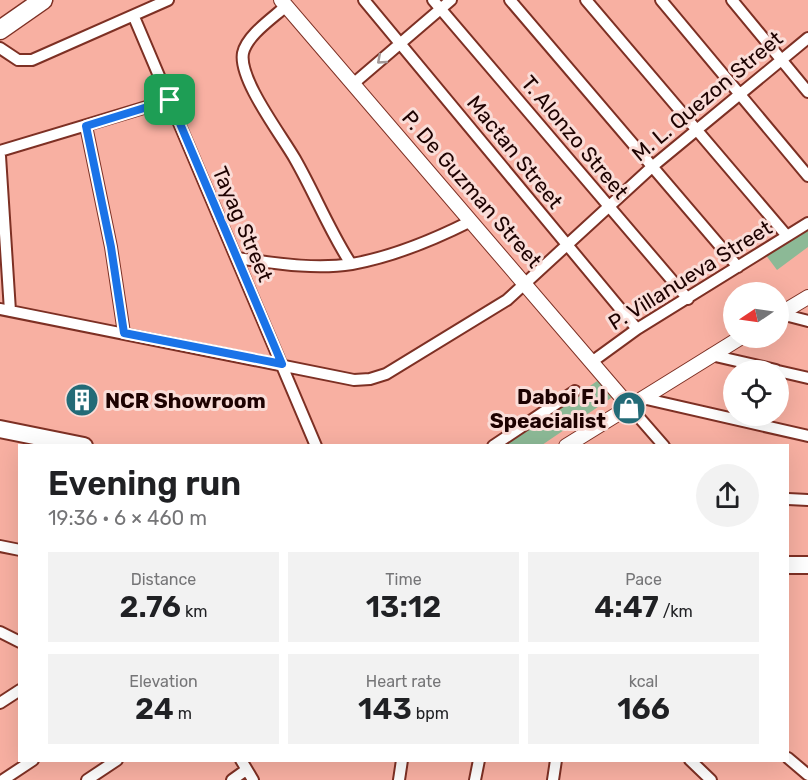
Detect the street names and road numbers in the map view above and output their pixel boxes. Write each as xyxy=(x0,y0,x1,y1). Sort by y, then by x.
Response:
street label: M. L. Quezon Street xyxy=(627,26,787,166)
street label: T. Alonzo Street xyxy=(516,70,634,204)
street label: Mactan Street xyxy=(462,90,568,214)
street label: P. De Guzman Street xyxy=(397,105,547,273)
street label: Tayag Street xyxy=(208,163,278,285)
street label: P. Villanueva Street xyxy=(604,215,776,335)

